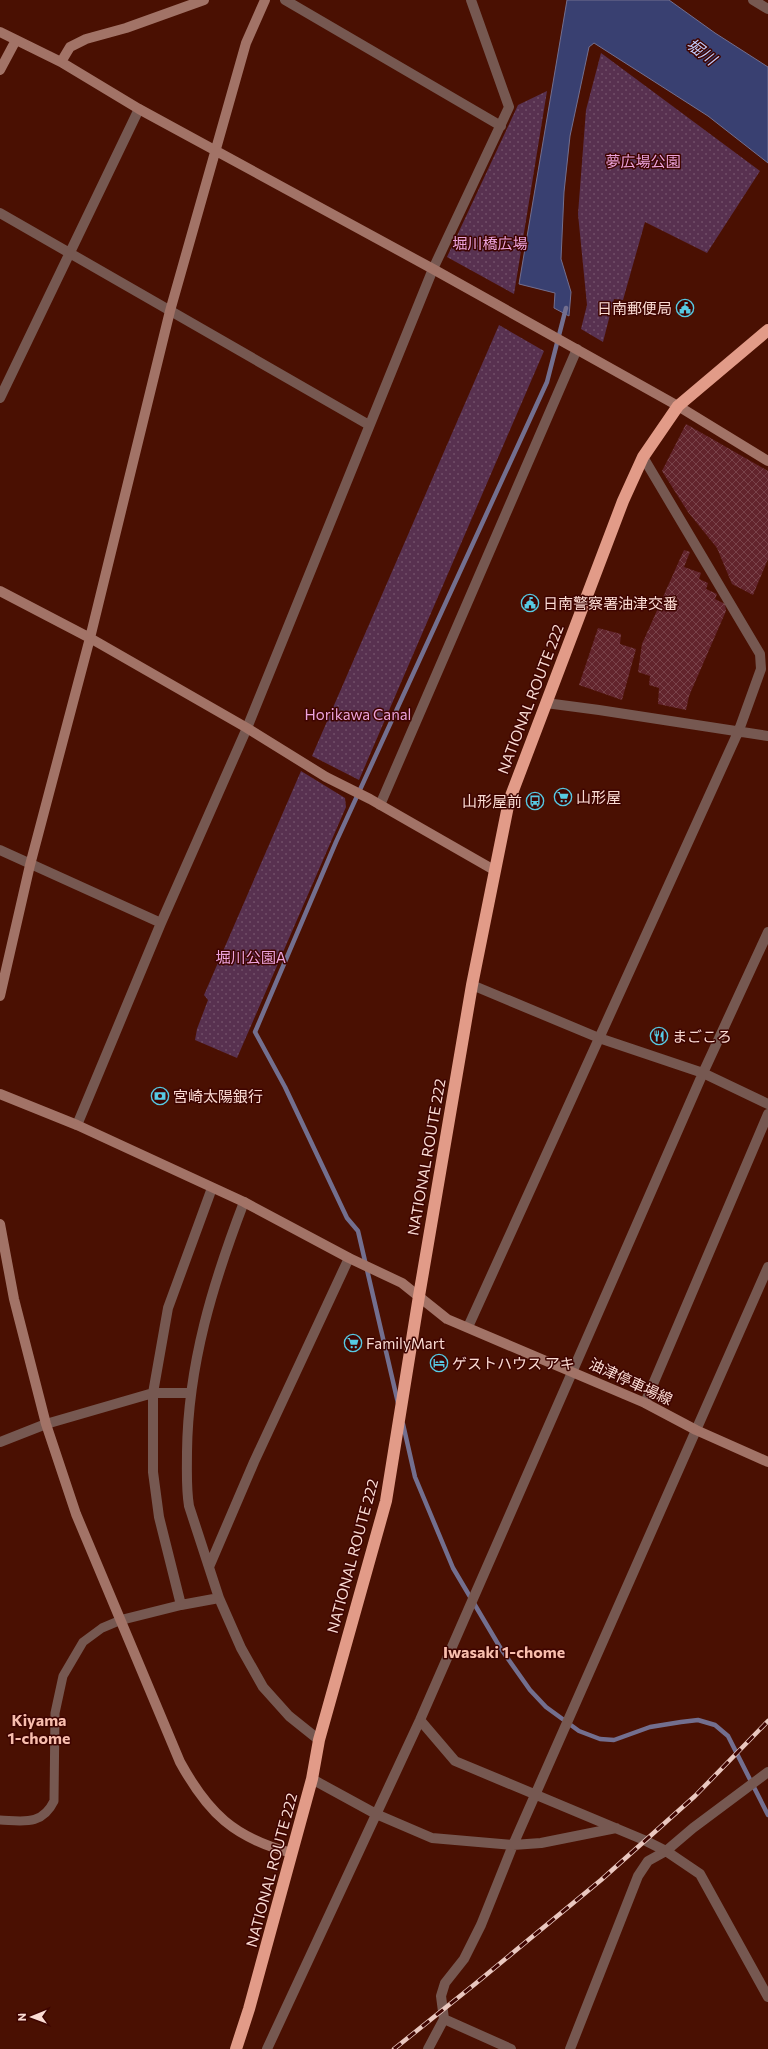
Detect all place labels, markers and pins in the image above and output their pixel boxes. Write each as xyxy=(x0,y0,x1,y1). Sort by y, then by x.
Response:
public building icon: 日南郵便局 xyxy=(675,298,695,318)
place label: 日南郵便局 xyxy=(597,299,672,317)
public building icon: 日南警察署油津交番 xyxy=(520,593,540,613)
place label: 日南警察署油津交番 xyxy=(543,594,678,612)
supermarket icon: 山形屋 xyxy=(553,787,573,807)
place label: 山形屋 xyxy=(576,788,621,806)
bus stop icon: 山形屋前 xyxy=(525,791,545,811)
place label: 山形屋前 xyxy=(462,792,522,810)
restaurant icon: まごころ xyxy=(649,1026,669,1046)
place label: まごころ xyxy=(672,1027,732,1045)
bank icon: 宮崎太陽銀行 xyxy=(150,1086,170,1106)
place label: 宮崎太陽銀行 xyxy=(173,1087,263,1105)
supermarket icon: FamilyMart xyxy=(343,1333,363,1353)
place label: FamilyMart xyxy=(366,1334,445,1352)
hotel icon: ゲストハウス アキ xyxy=(429,1353,449,1373)
place label: ゲストハウス アキ xyxy=(452,1354,575,1372)

